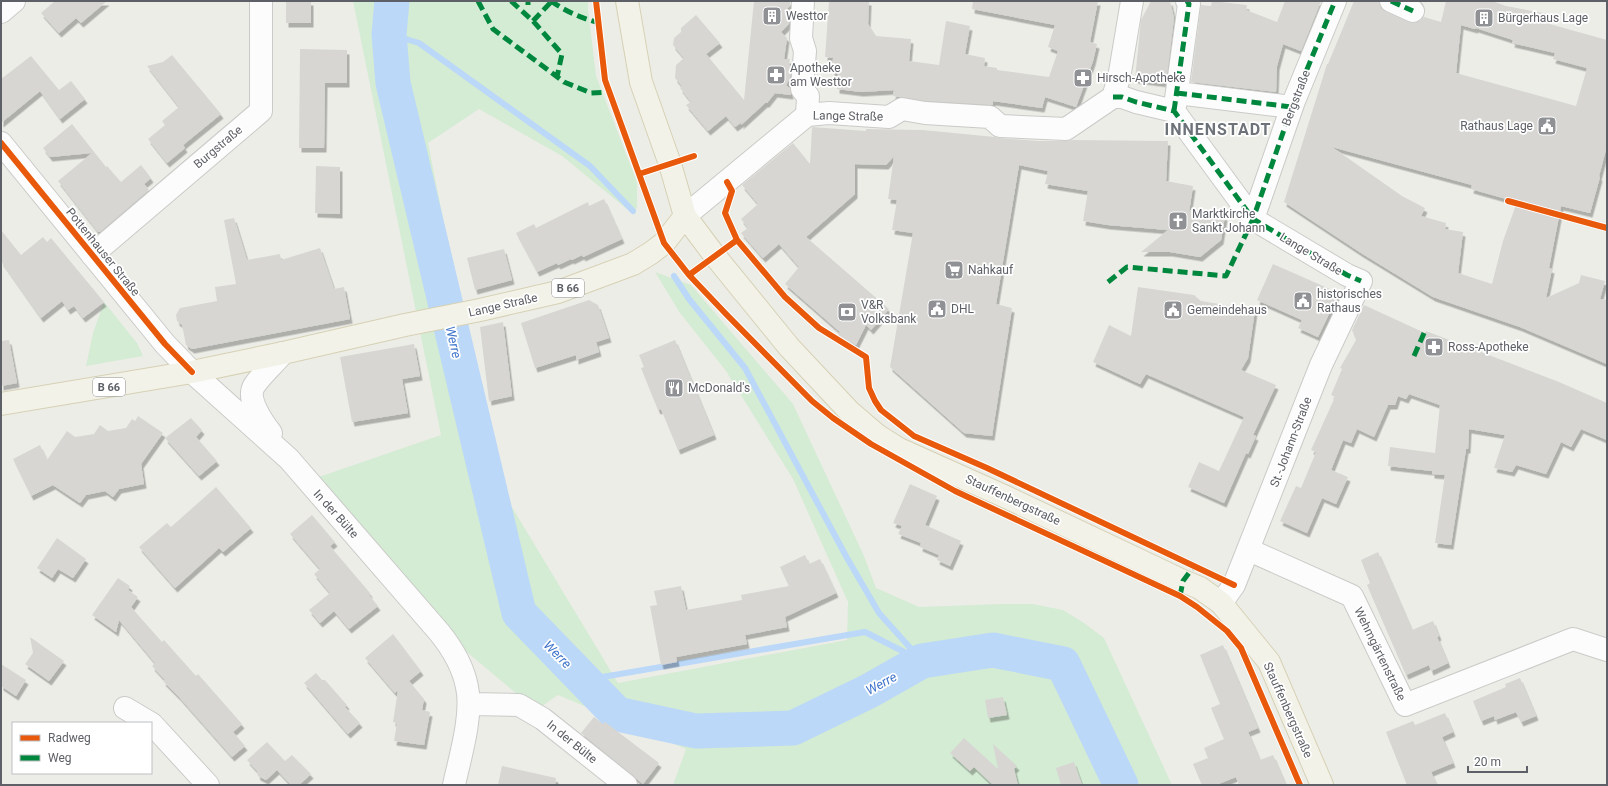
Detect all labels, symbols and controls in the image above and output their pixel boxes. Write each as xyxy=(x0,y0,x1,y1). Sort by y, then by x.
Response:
building icon: Westtor xyxy=(761,5,783,27)
building icon: Bürgerhaus Lage xyxy=(1473,7,1495,29)
place label: Westtor xyxy=(786,9,828,23)
place label: Bürgerhaus Lage xyxy=(1498,11,1588,25)
place label: Apotheke am Westtor xyxy=(790,61,852,89)
pharmacy icon: Apotheke am Westtor xyxy=(765,64,787,86)
pharmacy icon: Hirsch-Apotheke xyxy=(1072,67,1094,89)
street label: Bergstraße xyxy=(1279,68,1313,128)
place label: Hirsch-Apotheke xyxy=(1097,71,1186,85)
street label: Lange Straße xyxy=(813,108,883,124)
public building icon: Rathaus Lage xyxy=(1536,115,1558,137)
place label: Rathaus Lage xyxy=(1460,119,1533,133)
district label: INNENSTADT xyxy=(1164,120,1272,139)
street label: Burgstraße xyxy=(191,123,245,171)
street label: Pottenhauser Straße xyxy=(63,205,143,299)
place label: Marktkirche Sankt Johann xyxy=(1192,207,1265,235)
church icon: Marktkirche Sankt Johann xyxy=(1167,210,1189,232)
street label: Lange Straße xyxy=(1277,230,1345,278)
supermarket icon: Nahkauf xyxy=(943,259,965,281)
place label: Nahkauf xyxy=(968,263,1014,277)
road number: B 66 xyxy=(552,279,584,297)
place label: historisches Rathaus xyxy=(1317,287,1382,315)
street label: Lange Straße xyxy=(467,290,539,320)
public building icon: historisches Rathaus xyxy=(1292,290,1314,312)
place label: V&R Volksbank xyxy=(861,298,917,326)
public building icon: DHL xyxy=(926,298,948,320)
public building icon: Gemeindehaus xyxy=(1162,299,1184,321)
bank icon: V&R Volksbank xyxy=(836,301,858,323)
place label: DHL xyxy=(951,302,974,316)
place label: Gemeindehaus xyxy=(1187,303,1267,317)
water label: Werre xyxy=(443,324,465,360)
pharmacy icon: Ross-Apotheke xyxy=(1423,336,1445,358)
place label: Ross-Apotheke xyxy=(1448,340,1529,354)
restaurant icon: McDonald's xyxy=(663,377,685,399)
road number: B 66 xyxy=(93,378,125,396)
place label: McDonald's xyxy=(688,381,750,395)
street label: St.-Johann-Straße xyxy=(1267,395,1315,489)
street label: Stauffenbergstraße xyxy=(963,472,1063,528)
street label: In der Bülte xyxy=(311,487,361,541)
street label: Wehmgärtenstraße xyxy=(1351,605,1409,703)
water label: Werre xyxy=(541,637,575,671)
street label: Stauffenbergstraße xyxy=(1261,660,1315,760)
water label: Werre xyxy=(863,669,899,698)
street label: In der Bülte xyxy=(544,718,600,766)
legend xyxy=(12,722,152,774)
text: Radweg xyxy=(48,731,91,745)
scale bar xyxy=(1468,748,1527,774)
text: Weg xyxy=(48,751,72,765)
text: 20 m xyxy=(1474,755,1501,769)

